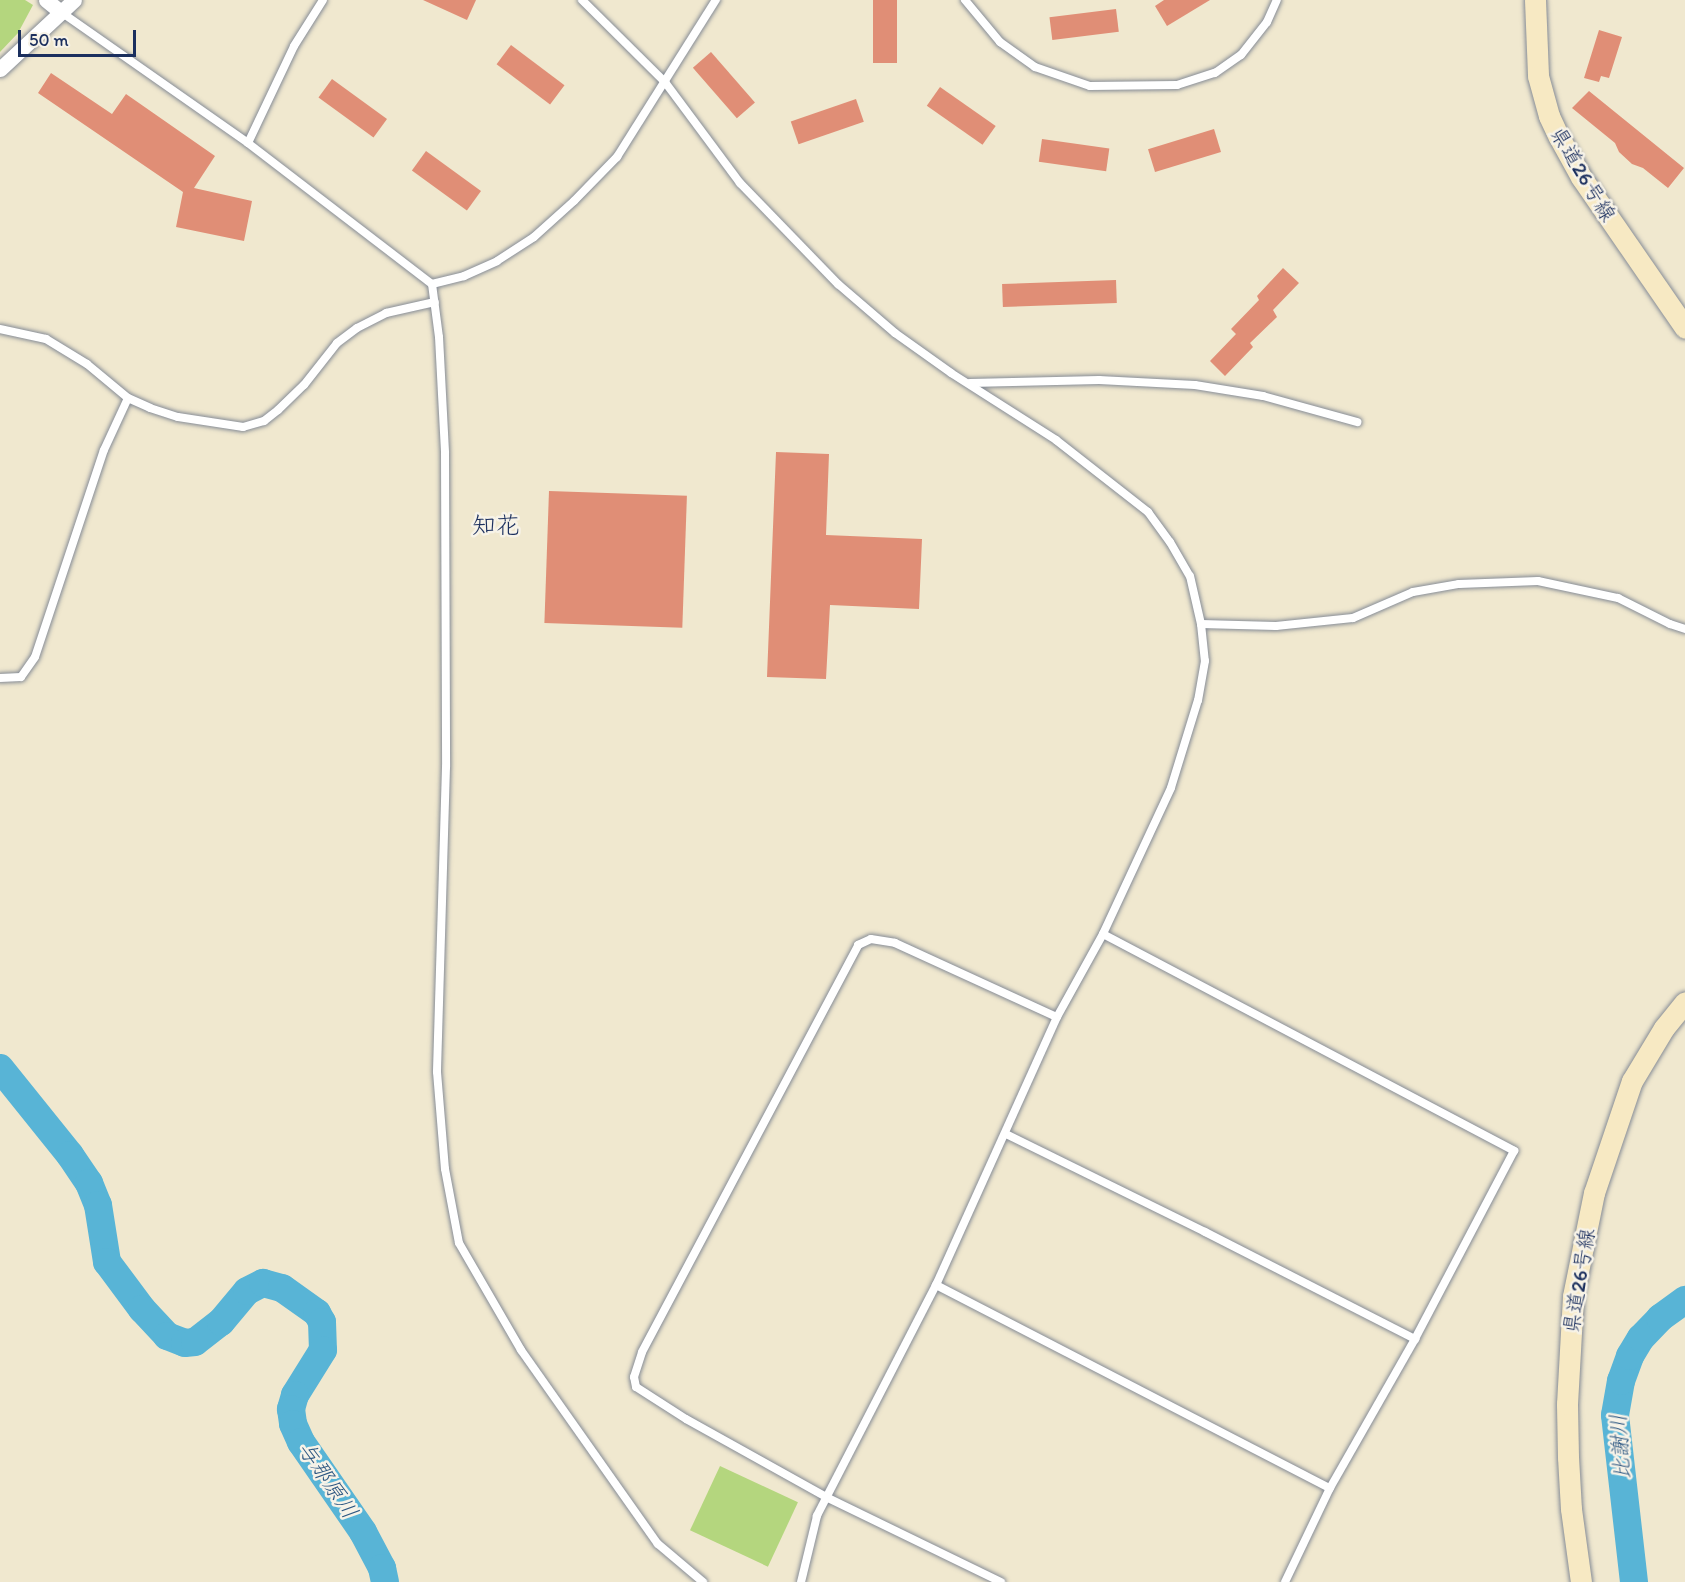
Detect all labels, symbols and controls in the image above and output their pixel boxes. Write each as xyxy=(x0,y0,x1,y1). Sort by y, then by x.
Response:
scale bar xyxy=(21,18,140,56)
text: 50 m xyxy=(29,29,69,51)
street label: 県道26号線 xyxy=(1545,122,1621,226)
district label: 知花 xyxy=(472,511,520,539)
street label: 県道26号線 xyxy=(1558,1227,1600,1335)
water label: 比謝川 xyxy=(1605,1413,1635,1481)
water label: 与那原川 xyxy=(292,1436,364,1524)

